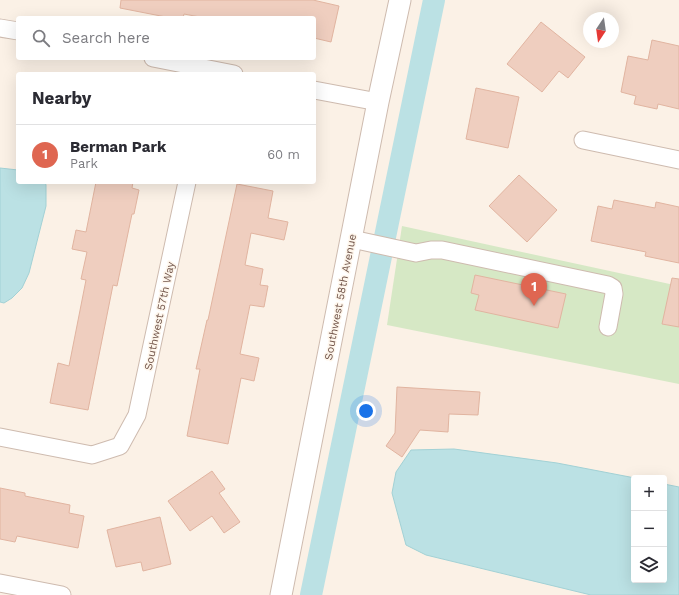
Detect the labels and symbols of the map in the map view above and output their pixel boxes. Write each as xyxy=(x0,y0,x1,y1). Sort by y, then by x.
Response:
north arrow xyxy=(583,12,619,48)
street label: Southwest 58th Avenue xyxy=(322,233,359,361)
street label: Southwest 57th Way xyxy=(142,260,177,371)
pin: 1 xyxy=(521,273,547,306)
your location xyxy=(356,401,376,421)

